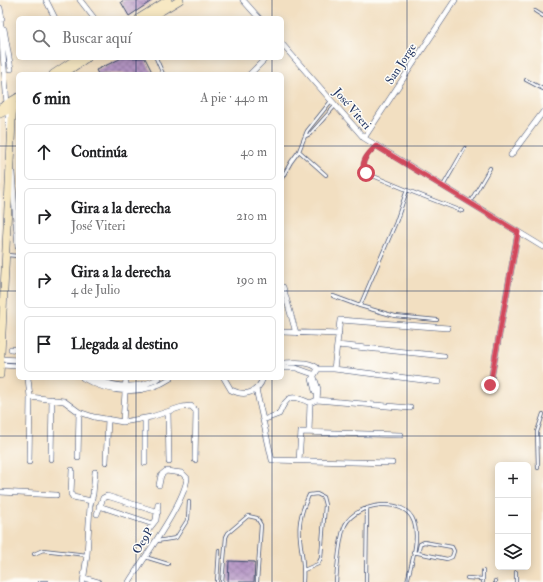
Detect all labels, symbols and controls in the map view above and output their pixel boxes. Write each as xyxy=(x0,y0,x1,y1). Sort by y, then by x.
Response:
search box xyxy=(16,16,284,60)
icon: search xyxy=(30,27,52,49)
text: Buscar aquí xyxy=(62,29,131,48)
street label: San Jorge xyxy=(382,41,420,87)
street label: José Viteri xyxy=(329,84,374,133)
text: 6 min xyxy=(32,88,71,109)
text: A pie · 440 m xyxy=(200,90,268,106)
icon: ahead xyxy=(33,141,55,163)
text: Continúa xyxy=(71,143,127,162)
text: 40 m xyxy=(241,144,267,160)
route start xyxy=(357,164,375,182)
text: Gira a la derecha xyxy=(71,199,171,218)
icon: right xyxy=(33,205,55,227)
text: 210 m xyxy=(236,208,267,224)
text: José Viteri xyxy=(71,218,125,234)
text: Gira a la derecha xyxy=(71,263,171,282)
icon: right xyxy=(33,269,55,291)
text: 190 m xyxy=(236,272,267,288)
text: 4 de Julio xyxy=(71,282,120,298)
icon: arrive xyxy=(33,333,55,355)
text: Llegada al destino xyxy=(71,335,178,354)
route end xyxy=(481,376,499,394)
map controls xyxy=(495,462,531,570)
button: + xyxy=(495,462,531,498)
button: − xyxy=(495,498,531,534)
street label: Oe9P xyxy=(129,525,157,557)
button: layers xyxy=(495,534,531,570)

